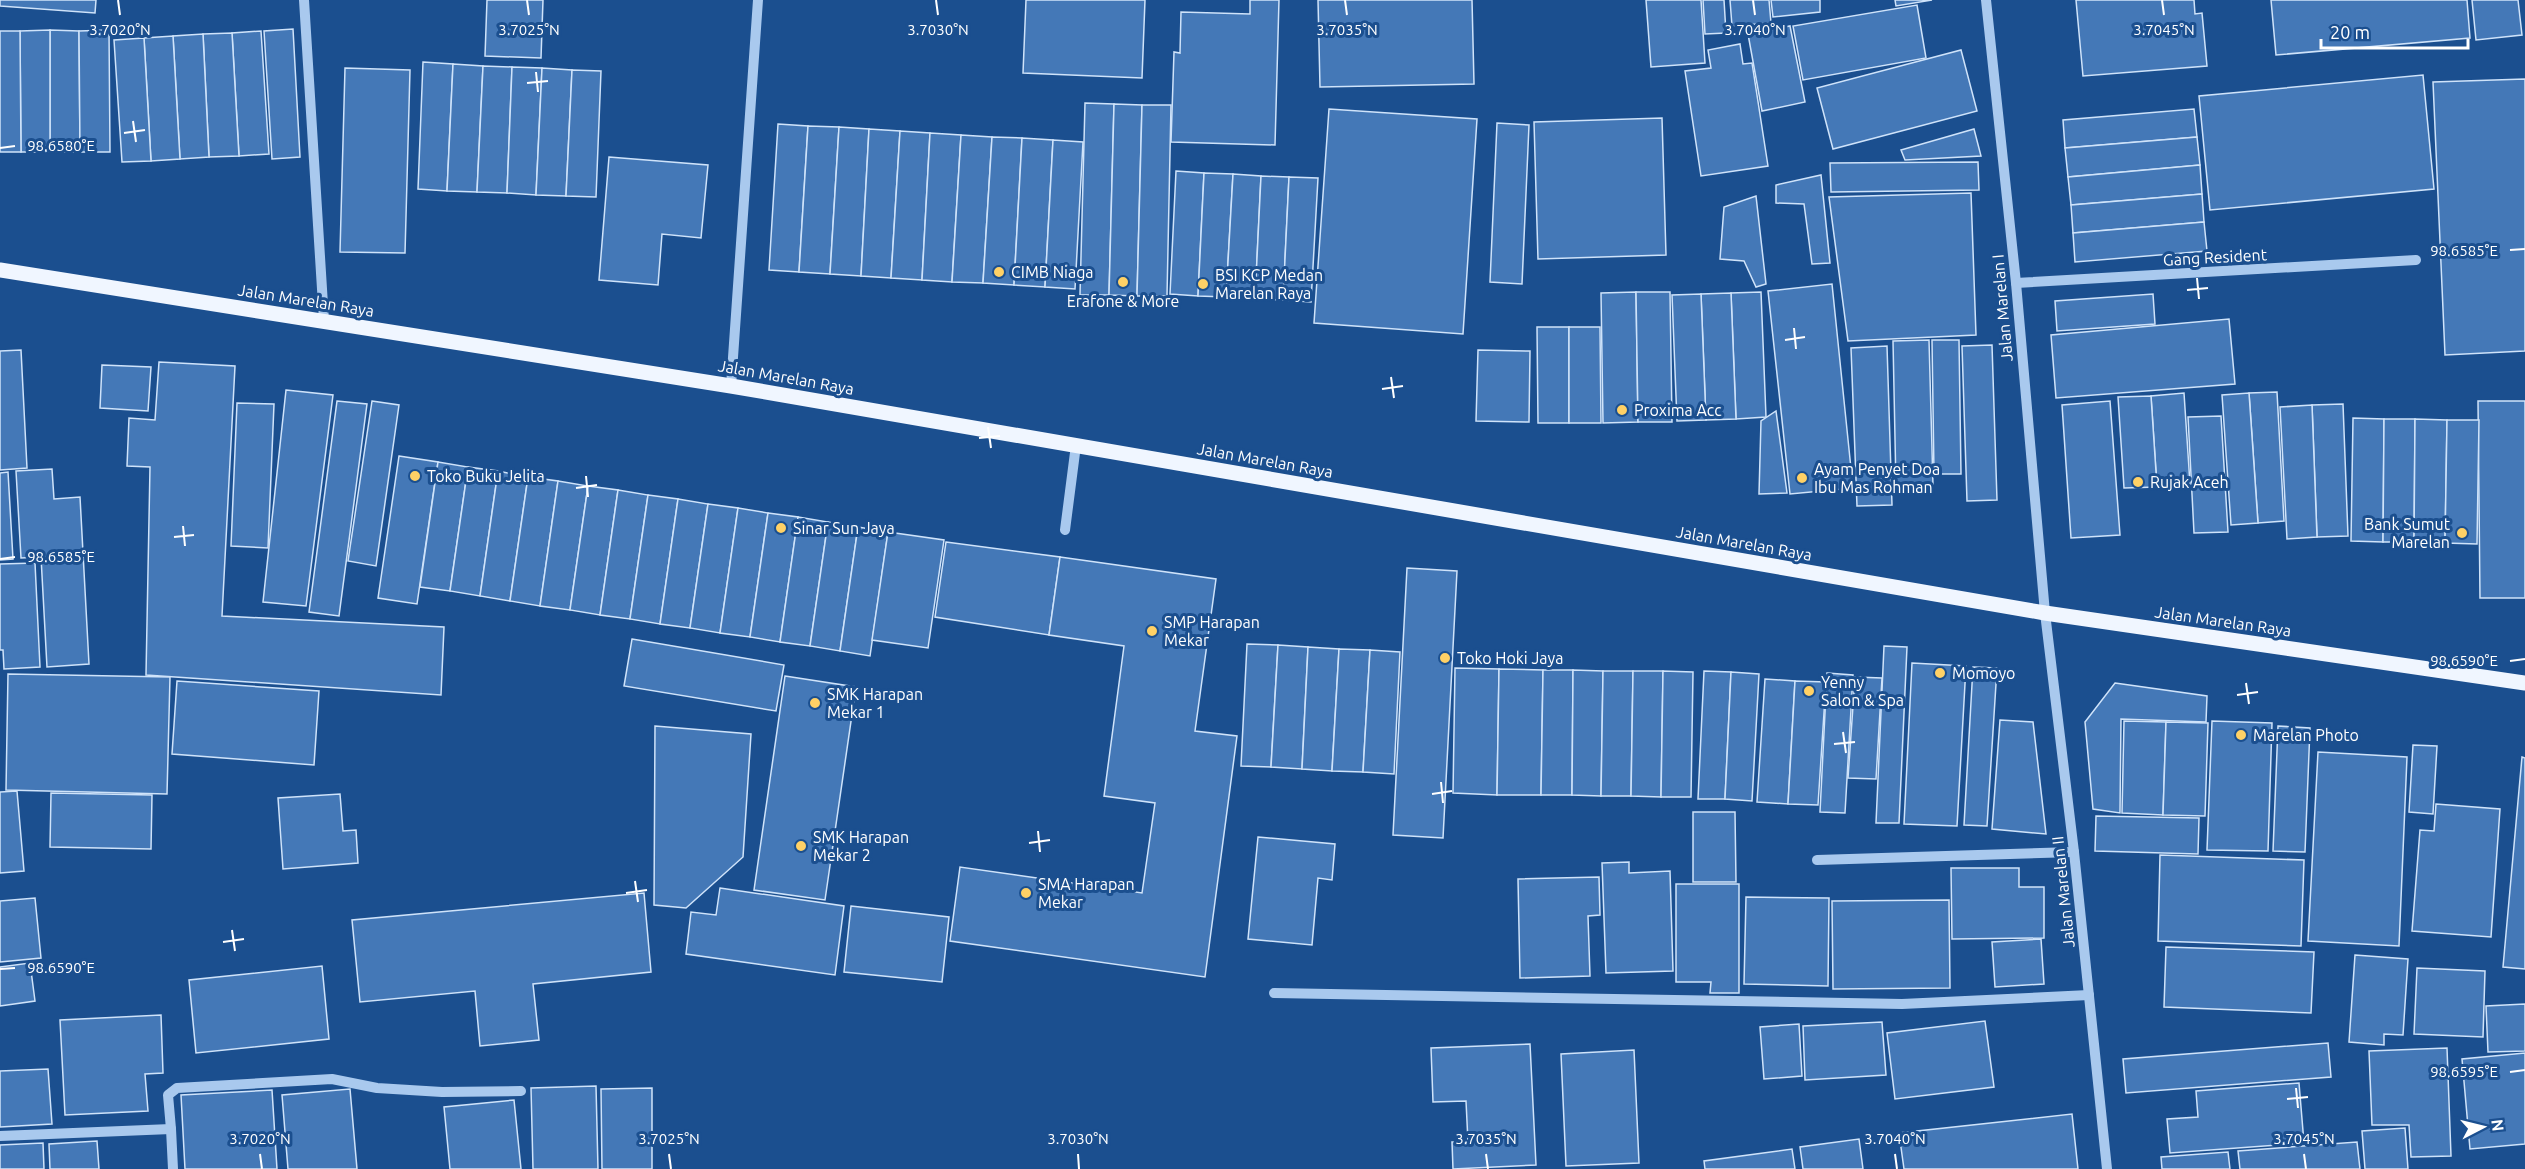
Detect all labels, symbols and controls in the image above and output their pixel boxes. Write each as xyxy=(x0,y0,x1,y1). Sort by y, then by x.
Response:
scale bar xyxy=(2321,12,2468,50)
text: 3.7020°N xyxy=(89,21,151,38)
text: 3.7025°N xyxy=(498,21,560,38)
text: 3.7030°N xyxy=(907,21,969,38)
text: 3.7035°N xyxy=(1316,21,1378,38)
text: 3.7040°N xyxy=(1724,21,1786,38)
text: 3.7045°N xyxy=(2133,21,2195,38)
text: 20 m xyxy=(2330,22,2370,42)
text: 98.6580°E xyxy=(27,137,95,154)
text: 98.6585°E xyxy=(2430,242,2498,259)
street label: Gang Resident xyxy=(2163,245,2268,269)
street label: Jalan Marelan I xyxy=(1988,254,2016,362)
place label: CIMB Niaga xyxy=(1011,263,1094,281)
marker: CIMB Niaga xyxy=(992,265,1006,279)
place label: BSI KCP Medan Marelan Raya xyxy=(1215,266,1323,302)
marker: Erafone & More xyxy=(1116,275,1130,289)
marker: BSI KCP Medan Marelan Raya xyxy=(1196,277,1210,291)
street label: Jalan Marelan Raya xyxy=(237,280,375,320)
place label: Erafone & More xyxy=(1067,292,1179,310)
street label: Jalan Marelan Raya xyxy=(717,356,855,398)
place label: Proxima Acc xyxy=(1634,401,1722,419)
marker: Proxima Acc xyxy=(1615,403,1629,417)
street label: Jalan Marelan Raya xyxy=(1196,439,1334,481)
place label: Ayam Penyet Doa Ibu Mas Rohman xyxy=(1814,460,1940,496)
place label: Toko Buku Jelita xyxy=(427,467,545,485)
marker: Toko Buku Jelita xyxy=(408,469,422,483)
marker: Ayam Penyet Doa Ibu Mas Rohman xyxy=(1795,471,1809,485)
place label: Rujak Aceh xyxy=(2150,473,2229,491)
marker: Rujak Aceh xyxy=(2131,475,2145,489)
place label: Bank Sumut Marelan xyxy=(2364,515,2451,551)
place label: Sinar Sun Jaya xyxy=(793,519,895,537)
marker: Sinar Sun Jaya xyxy=(774,521,788,535)
street label: Jalan Marelan Raya xyxy=(1675,522,1813,564)
marker: Bank Sumut Marelan xyxy=(2455,526,2469,540)
text: 98.6585°E xyxy=(27,548,95,565)
street label: Jalan Marelan Raya xyxy=(2154,603,2292,639)
place label: SMP Harapan Mekar xyxy=(1164,613,1260,649)
marker: SMP Harapan Mekar xyxy=(1145,624,1159,638)
place label: Toko Hoki Jaya xyxy=(1457,649,1563,667)
marker: Toko Hoki Jaya xyxy=(1438,651,1452,665)
text: 98.6590°E xyxy=(2430,652,2498,669)
place label: Momoyo xyxy=(1952,664,2015,682)
marker: Momoyo xyxy=(1933,666,1947,680)
place label: Yenny Salon & Spa xyxy=(1821,673,1904,709)
marker: Yenny Salon & Spa xyxy=(1802,684,1816,698)
place label: SMK Harapan Mekar 1 xyxy=(827,685,923,721)
marker: SMK Harapan Mekar 1 xyxy=(808,696,822,710)
place label: Marelan Photo xyxy=(2253,726,2359,744)
marker: Marelan Photo xyxy=(2234,728,2248,742)
place label: SMK Harapan Mekar 2 xyxy=(813,828,909,864)
street label: Jalan Marelan II xyxy=(2048,835,2078,949)
marker: SMK Harapan Mekar 2 xyxy=(794,839,808,853)
place label: SMA Harapan Mekar xyxy=(1038,875,1135,911)
marker: SMA Harapan Mekar xyxy=(1019,886,1033,900)
text: 98.6590°E xyxy=(27,959,95,976)
text: 98.6595°E xyxy=(2430,1063,2498,1080)
north arrow xyxy=(2453,1097,2513,1157)
text: N xyxy=(2488,1118,2508,1132)
text: 3.7020°N xyxy=(229,1130,291,1147)
text: 3.7025°N xyxy=(638,1130,700,1147)
text: 3.7030°N xyxy=(1047,1130,1109,1147)
text: 3.7035°N xyxy=(1455,1130,1517,1147)
text: 3.7040°N xyxy=(1864,1130,1926,1147)
text: 3.7045°N xyxy=(2273,1130,2335,1147)

